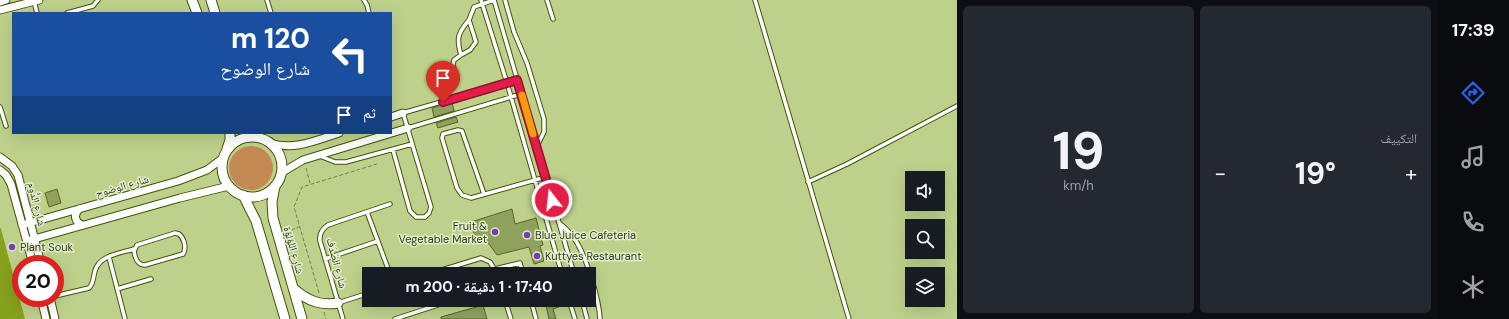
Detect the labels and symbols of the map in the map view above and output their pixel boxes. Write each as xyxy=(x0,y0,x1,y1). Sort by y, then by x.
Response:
pin xyxy=(426,61,460,102)
street label: شارع الوضوح xyxy=(94,172,150,200)
position arrow xyxy=(531,179,573,221)
street label: شارع الدُّوم xyxy=(25,181,49,227)
place label: Fruit & Vegetable Market xyxy=(399,219,487,246)
street label: شارع اللؤلؤة xyxy=(281,225,307,275)
marker: Fruit & Vegetable Market xyxy=(490,227,500,237)
place label: Blue Juice Cafeteria xyxy=(535,228,636,242)
marker: Blue Juice Cafeteria xyxy=(522,230,532,240)
street label: شارع الصَدَف xyxy=(324,236,350,290)
place label: Plant Souk xyxy=(20,240,74,254)
marker: Plant Souk xyxy=(7,242,17,252)
place label: Kuttyes Restaurant xyxy=(545,249,641,263)
marker: Kuttyes Restaurant xyxy=(532,251,542,261)
speed limit sign: 20 xyxy=(12,255,64,307)

